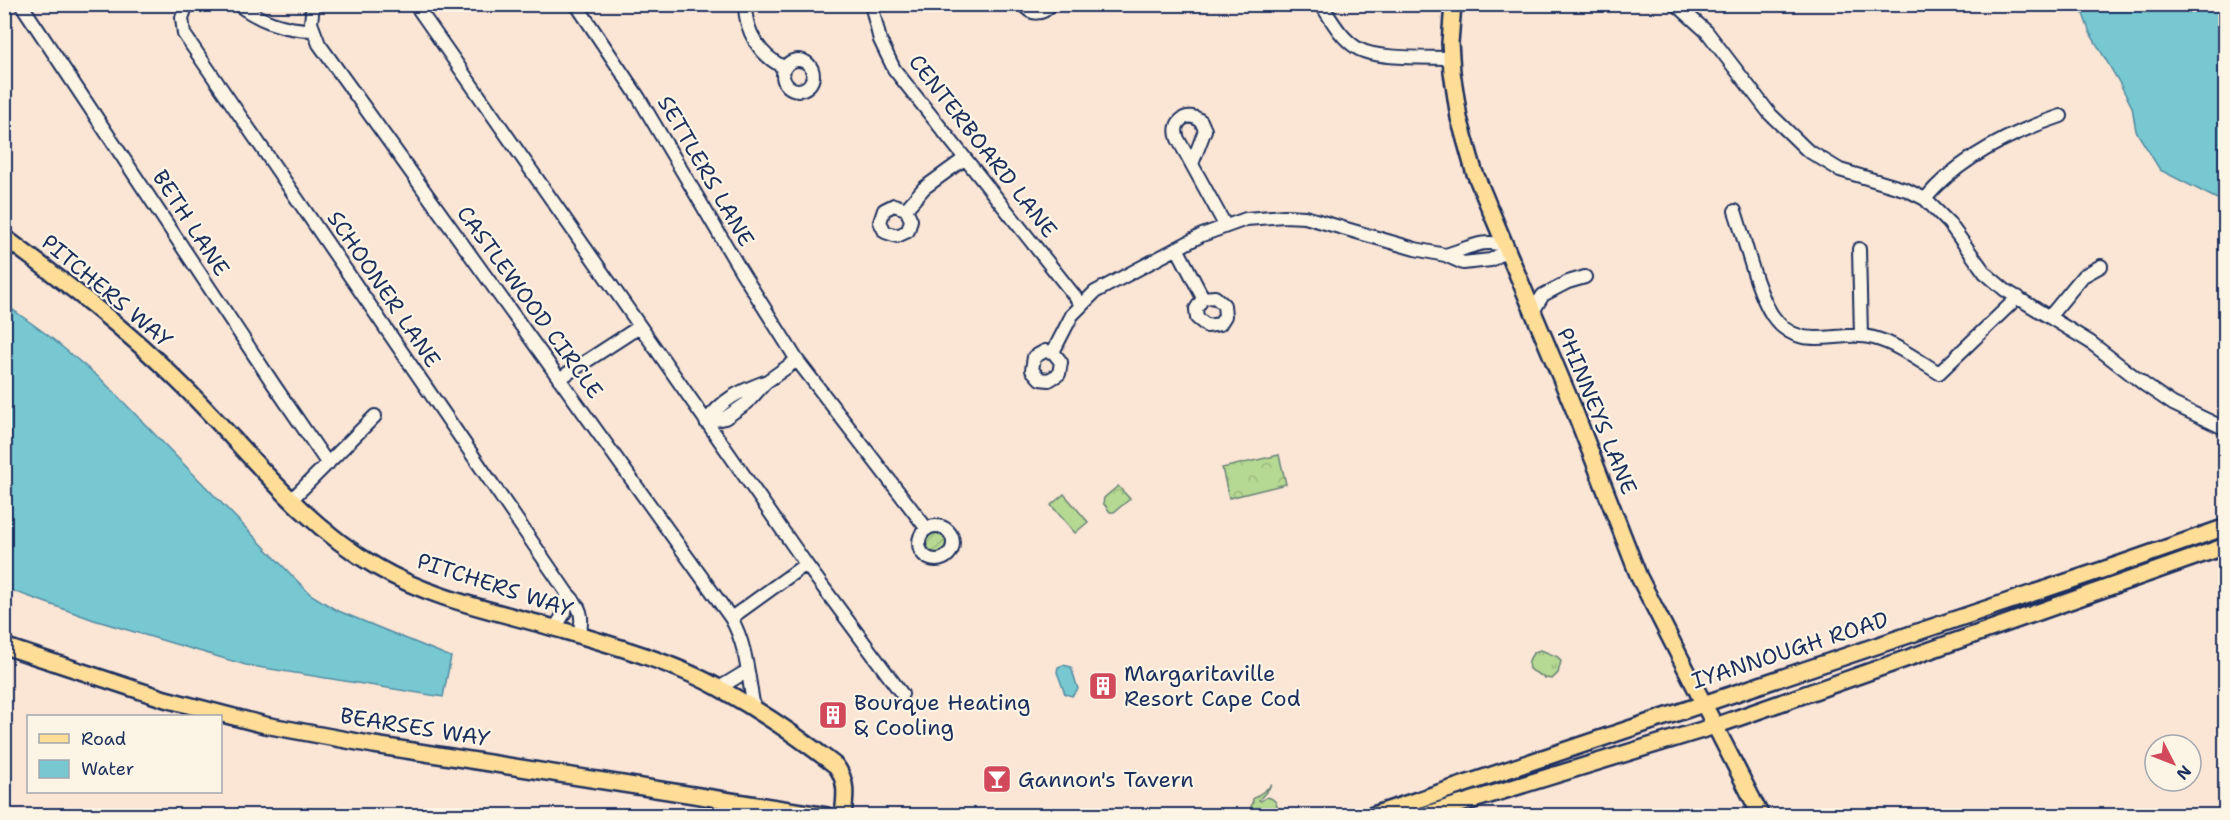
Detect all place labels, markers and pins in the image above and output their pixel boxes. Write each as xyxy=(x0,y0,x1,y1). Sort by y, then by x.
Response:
place label: Margaritaville Resort Cape Cod xyxy=(1124,659,1301,713)
building icon: Margaritaville Resort Cape Cod xyxy=(1087,670,1119,702)
place label: Bourque Heating & Cooling xyxy=(854,688,1031,742)
building icon: Bourque Heating & Cooling xyxy=(817,699,849,731)
bar icon: Gannon's Tavern xyxy=(981,763,1013,795)
place label: Gannon's Tavern xyxy=(1018,765,1194,794)

